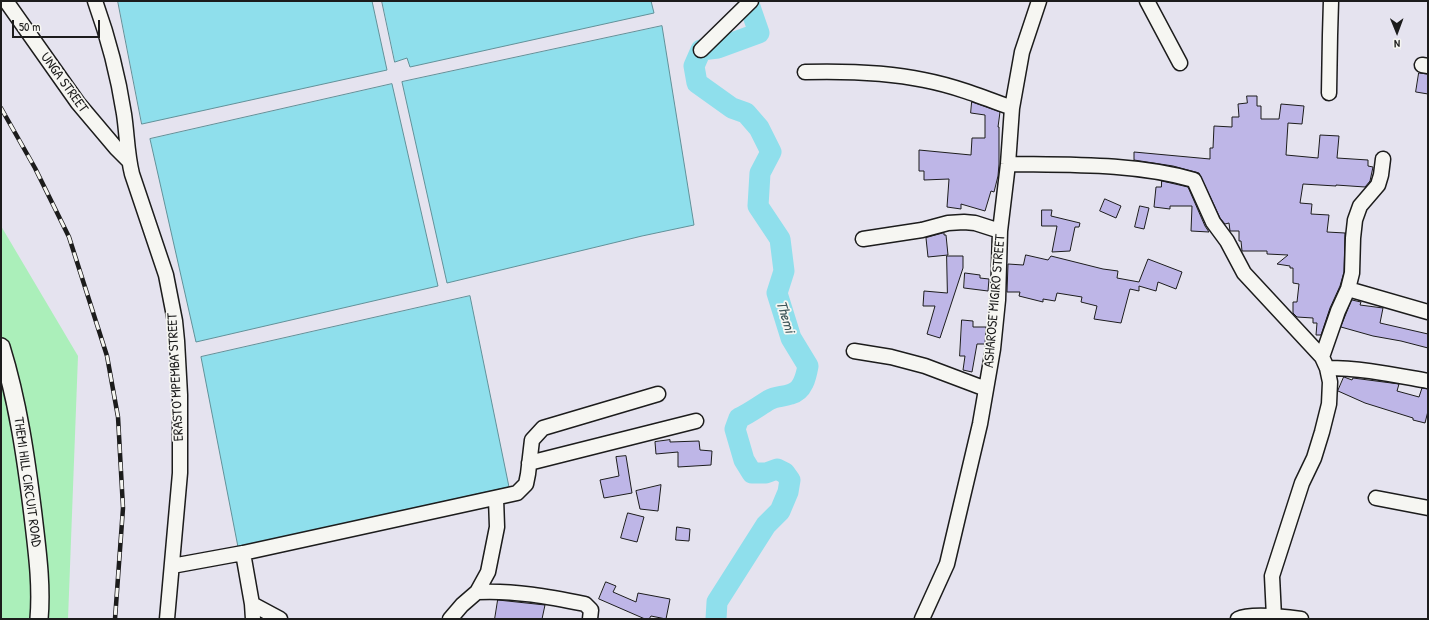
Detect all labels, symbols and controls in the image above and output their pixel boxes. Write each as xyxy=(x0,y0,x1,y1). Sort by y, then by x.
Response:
scale bar xyxy=(14,12,102,38)
north arrow xyxy=(1377,12,1417,52)
text: 50 m xyxy=(19,18,40,35)
text: N xyxy=(1394,37,1400,51)
street label: UNGA STREET xyxy=(37,50,91,116)
street label: ASHAROSE MIGIRO STREET xyxy=(981,234,1009,368)
water label: Themi xyxy=(772,299,798,335)
street label: ERASTO MPEMBA STREET xyxy=(164,312,188,442)
street label: THEMI HILL CIRCUIT ROAD xyxy=(10,416,44,548)

